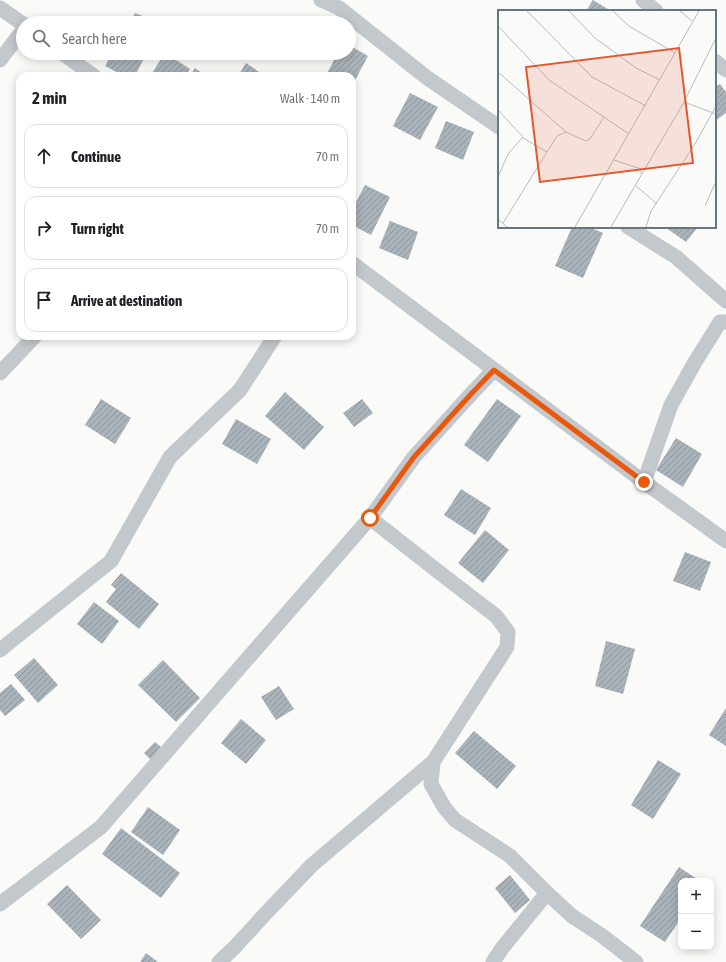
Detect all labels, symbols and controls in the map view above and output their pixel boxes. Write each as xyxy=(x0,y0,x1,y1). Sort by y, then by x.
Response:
inset map xyxy=(498,10,716,228)
search box xyxy=(16,16,356,60)
icon: search xyxy=(30,27,52,49)
text: Search here xyxy=(62,30,127,47)
text: 2 min xyxy=(32,88,67,108)
text: Walk · 140 m xyxy=(280,91,340,106)
icon: ahead xyxy=(33,145,55,167)
text: Continue xyxy=(71,148,121,165)
text: 70 m xyxy=(316,149,339,164)
icon: right xyxy=(33,217,55,239)
text: Turn right xyxy=(71,220,124,237)
text: 70 m xyxy=(316,221,339,236)
icon: arrive xyxy=(33,289,55,311)
text: Arrive at destination xyxy=(71,292,182,309)
route end xyxy=(635,473,653,491)
route start xyxy=(361,509,379,527)
map controls xyxy=(678,878,714,950)
button: + xyxy=(678,878,714,914)
button: − xyxy=(678,914,714,950)

